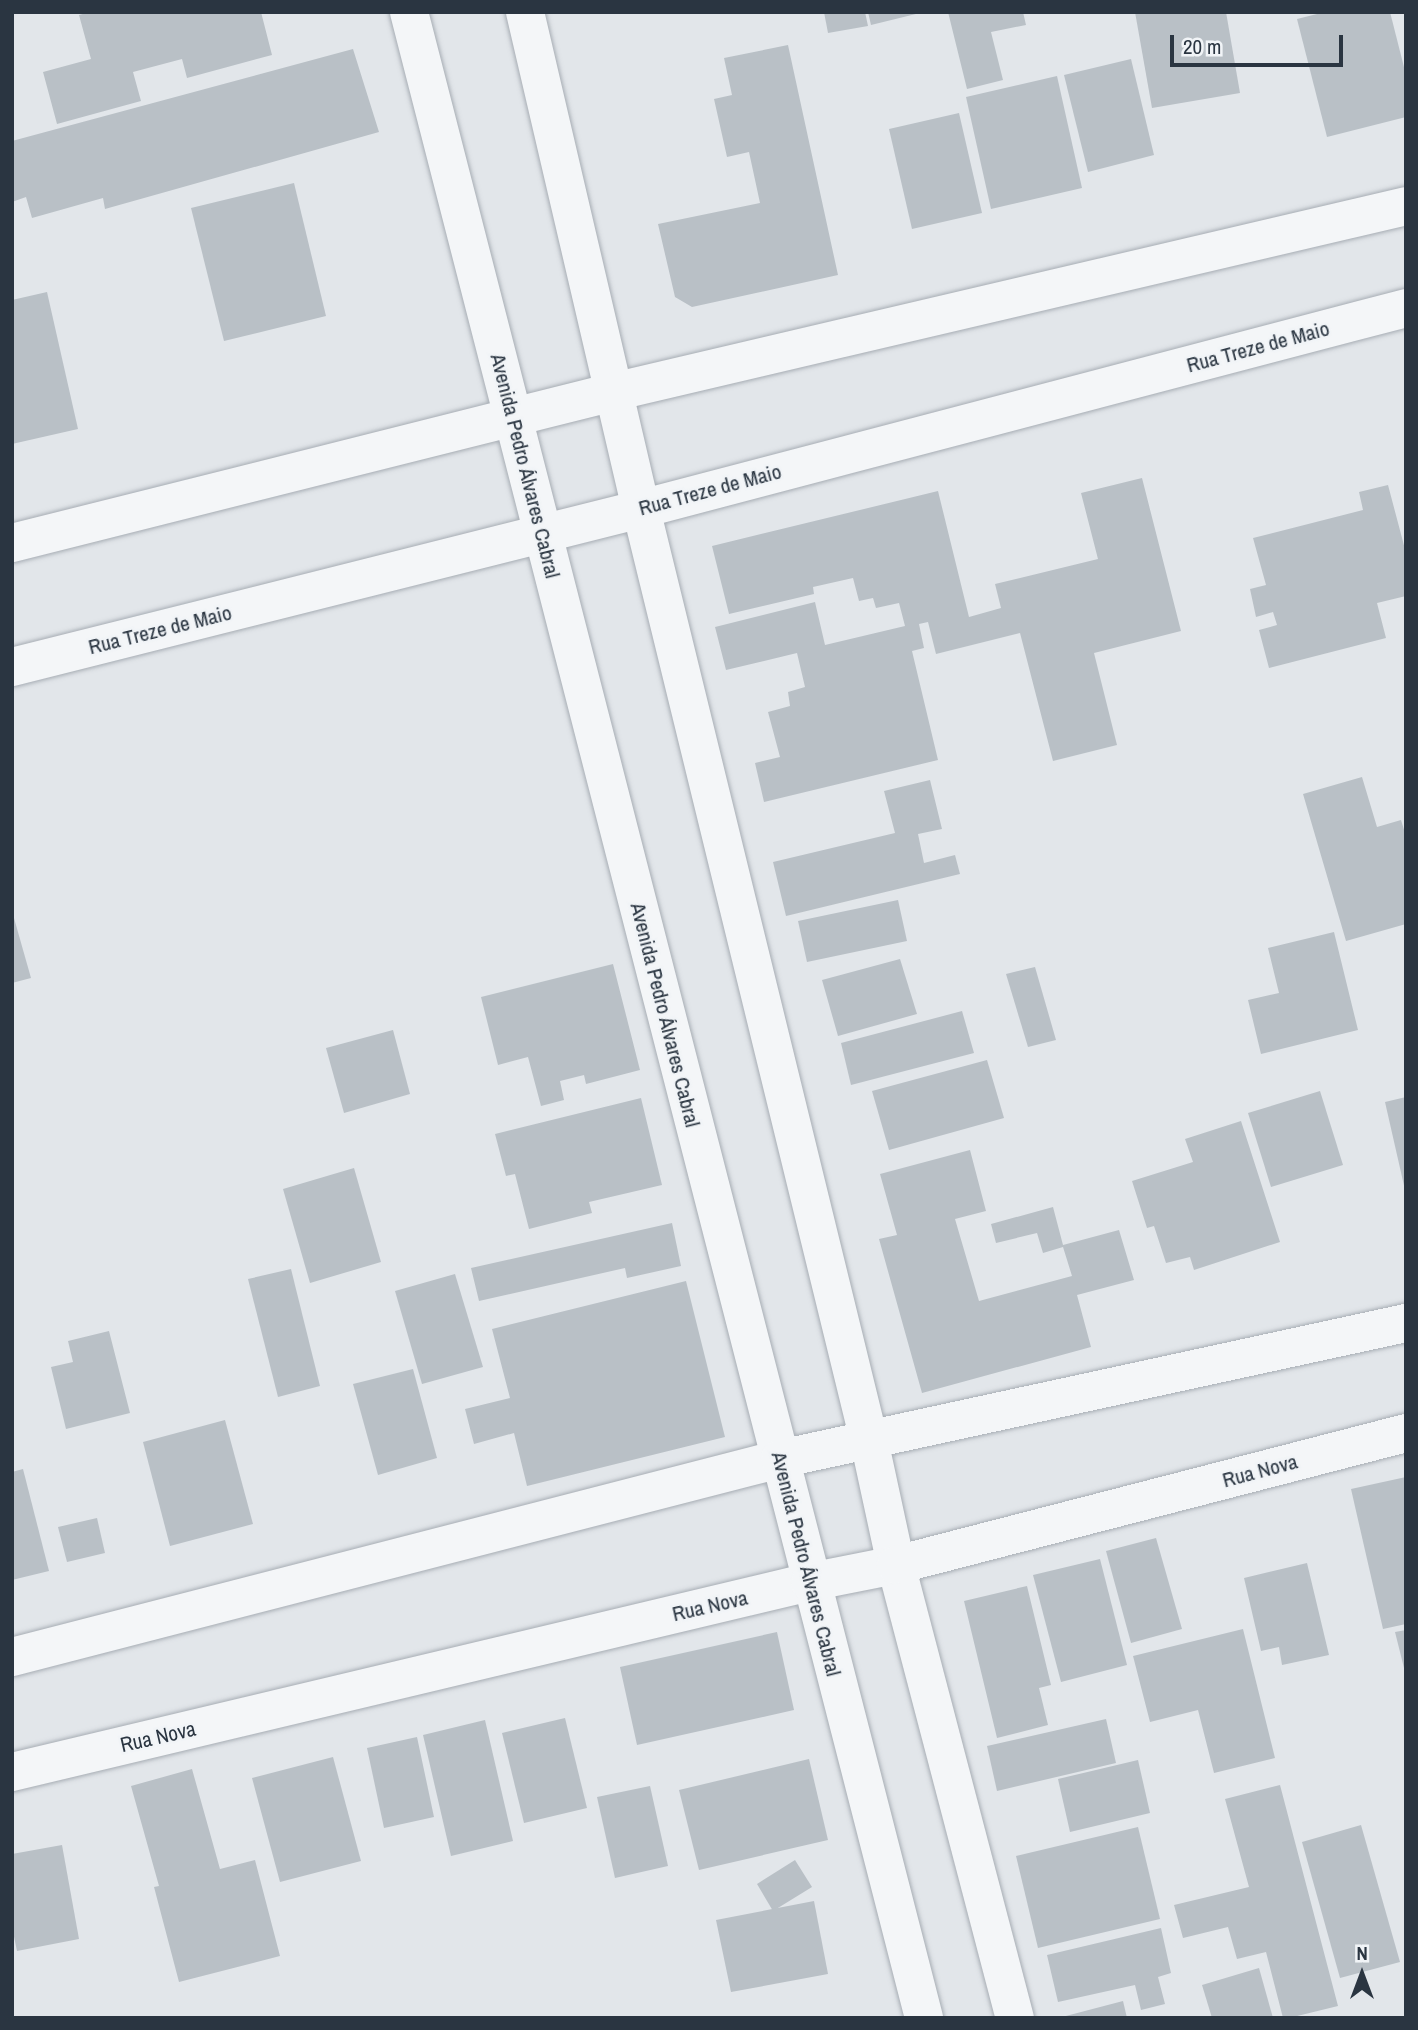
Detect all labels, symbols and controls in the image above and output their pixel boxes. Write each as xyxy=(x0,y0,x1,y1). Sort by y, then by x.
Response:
scale bar xyxy=(1173,21,1346,65)
text: 20 m xyxy=(1183,32,1221,61)
street label: Rua Treze de Maio xyxy=(1184,316,1332,378)
street label: Avenida Pedro Álvares Cabral xyxy=(485,351,565,581)
street label: Rua Treze de Maio xyxy=(636,459,784,521)
street label: Rua Treze de Maio xyxy=(86,600,234,660)
street label: Avenida Pedro Álvares Cabral xyxy=(625,900,705,1130)
street label: Avenida Pedro Álvares Cabral xyxy=(766,1449,846,1679)
street label: Rua Nova xyxy=(1220,1449,1300,1493)
street label: Rua Nova xyxy=(670,1585,750,1627)
street label: Rua Nova xyxy=(118,1716,198,1758)
north arrow xyxy=(1327,1939,1397,2009)
text: N xyxy=(1356,1940,1368,1966)

